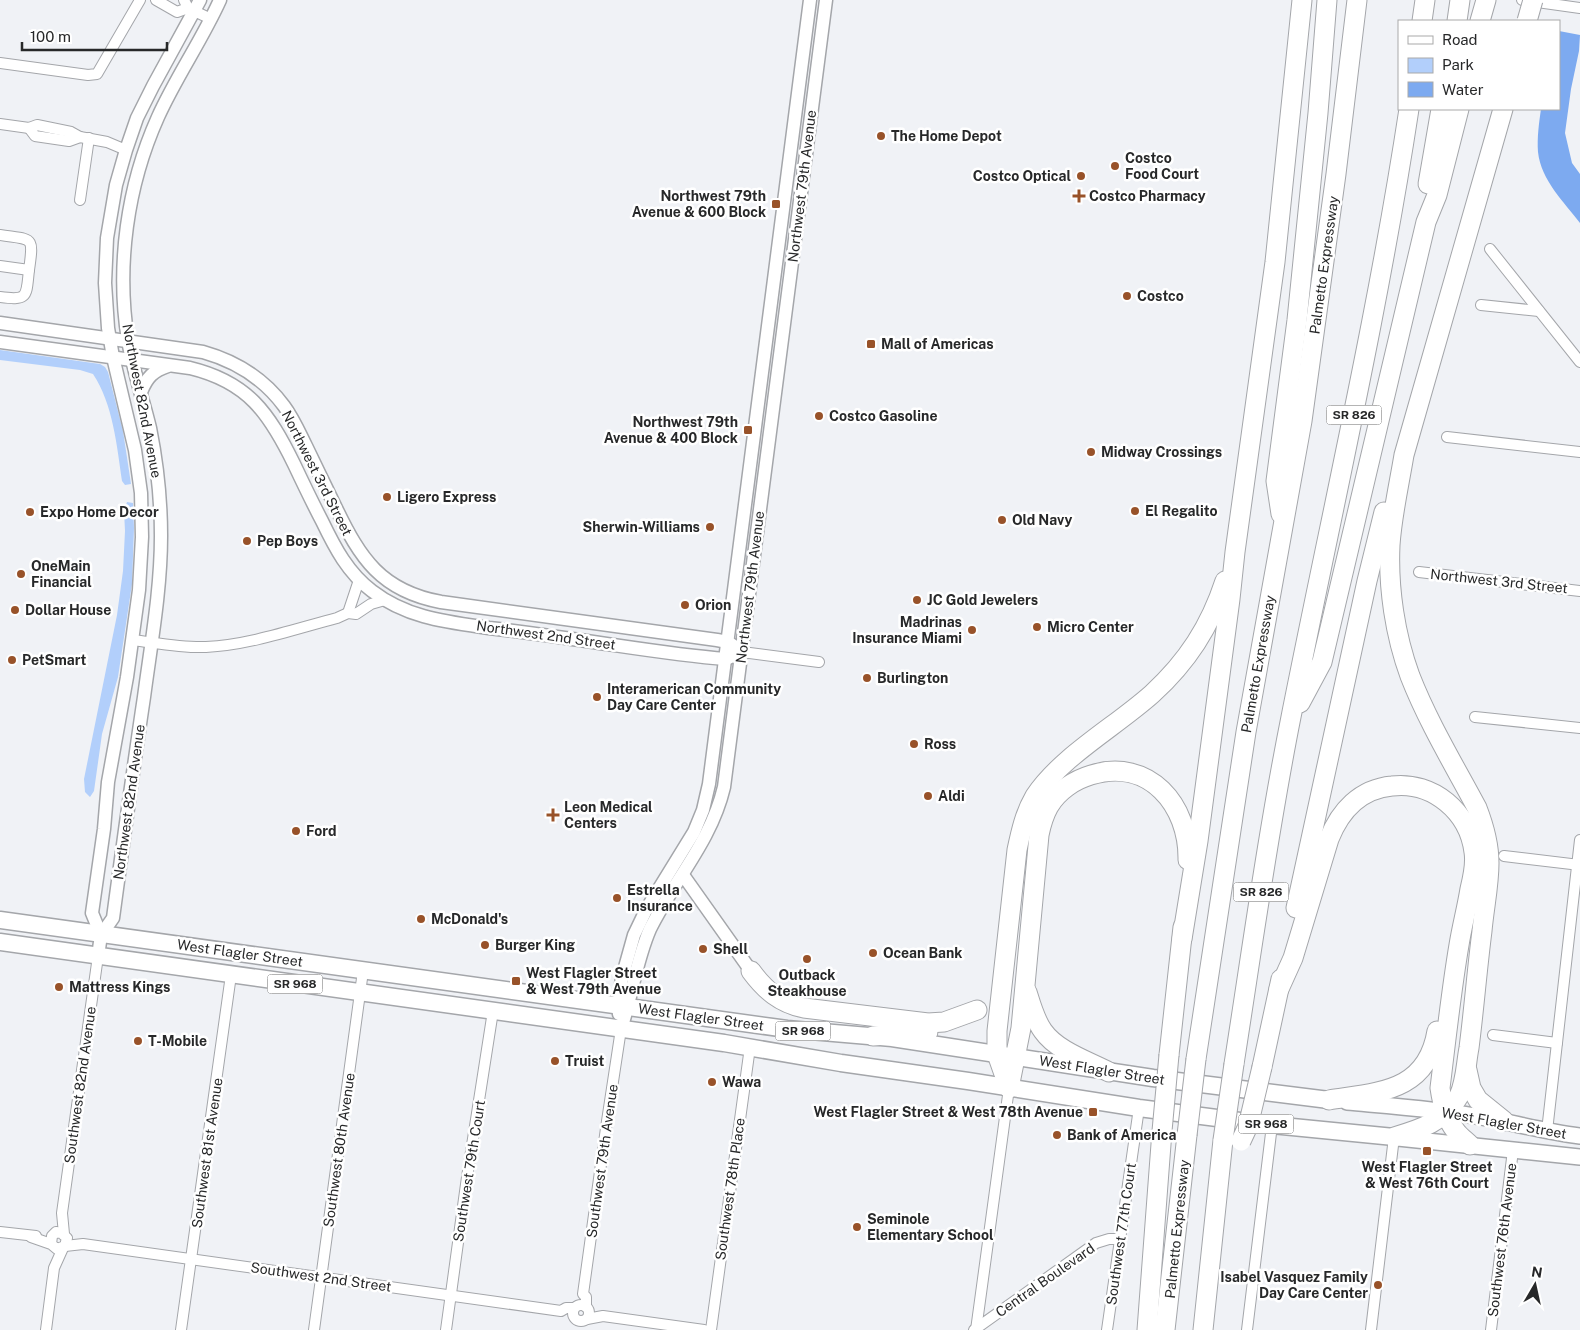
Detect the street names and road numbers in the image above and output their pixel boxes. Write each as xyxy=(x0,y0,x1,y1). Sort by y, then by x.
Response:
street label: Northwest 79th Avenue xyxy=(785,109,819,263)
street label: Palmetto Expressway xyxy=(1306,194,1342,335)
street label: Northwest 82nd Avenue xyxy=(119,323,165,479)
road number: SR 826 xyxy=(1326,406,1382,424)
street label: Northwest 3rd Street xyxy=(279,408,355,538)
street label: Northwest 79th Avenue xyxy=(733,510,767,664)
street label: Northwest 3rd Street xyxy=(1429,566,1569,596)
street label: Palmetto Expressway xyxy=(1238,593,1278,734)
street label: Northwest 2nd Street xyxy=(475,617,617,653)
street label: Northwest 82nd Avenue xyxy=(110,723,148,881)
road number: SR 826 xyxy=(1234,882,1288,902)
street label: West Flagler Street xyxy=(176,936,304,970)
road number: SR 968 xyxy=(268,974,322,994)
street label: West Flagler Street xyxy=(637,1000,765,1034)
street label: Southwest 82nd Avenue xyxy=(61,1005,99,1165)
road number: SR 968 xyxy=(776,1021,830,1040)
street label: West Flagler Street xyxy=(1038,1052,1166,1088)
street label: Southwest 80th Avenue xyxy=(320,1072,358,1228)
street label: Southwest 81st Avenue xyxy=(189,1077,225,1229)
street label: Southwest 79th Avenue xyxy=(583,1083,621,1239)
street label: Southwest 79th Court xyxy=(450,1099,488,1243)
street label: West Flagler Street xyxy=(1440,1104,1568,1142)
road number: SR 968 xyxy=(1238,1114,1294,1134)
street label: Southwest 78th Place xyxy=(712,1117,748,1261)
street label: Palmetto Expressway xyxy=(1162,1158,1192,1299)
street label: Southwest 77th Court xyxy=(1103,1162,1139,1306)
street label: Southwest 76th Avenue xyxy=(1485,1162,1519,1318)
street label: Central Boulevard xyxy=(993,1240,1097,1320)
street label: Southwest 2nd Street xyxy=(249,1259,393,1295)

